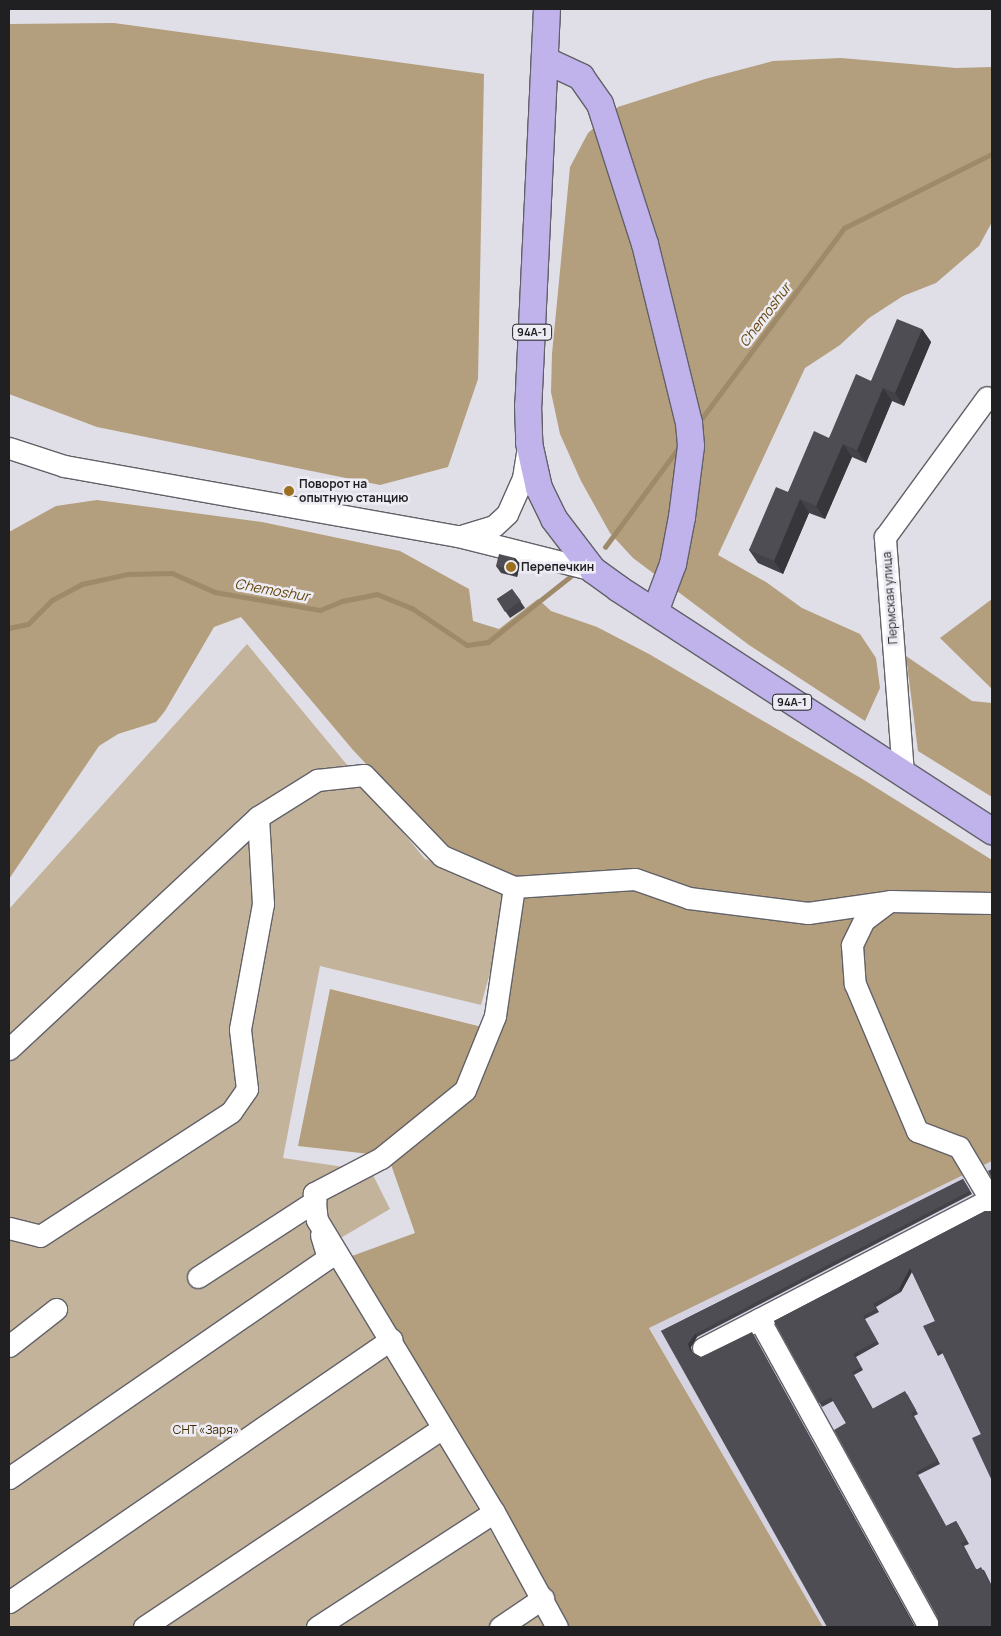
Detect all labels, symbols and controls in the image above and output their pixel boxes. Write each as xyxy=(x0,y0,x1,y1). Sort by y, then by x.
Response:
water label: Chemoshur xyxy=(736,280,794,350)
road number: 94А-1 xyxy=(512,324,552,341)
place label: Поворот на опытную станцию xyxy=(299,477,409,505)
marker: Поворот на опытную станцию xyxy=(283,485,295,497)
street label: Пермская улица xyxy=(880,551,900,645)
place label: Перепечкин xyxy=(521,560,594,574)
marker: Перепечкин xyxy=(505,561,517,573)
water label: Chemoshur xyxy=(233,575,311,605)
road number: 94А-1 xyxy=(772,694,812,710)
park label: СНТ «Заря» xyxy=(173,1423,239,1437)

